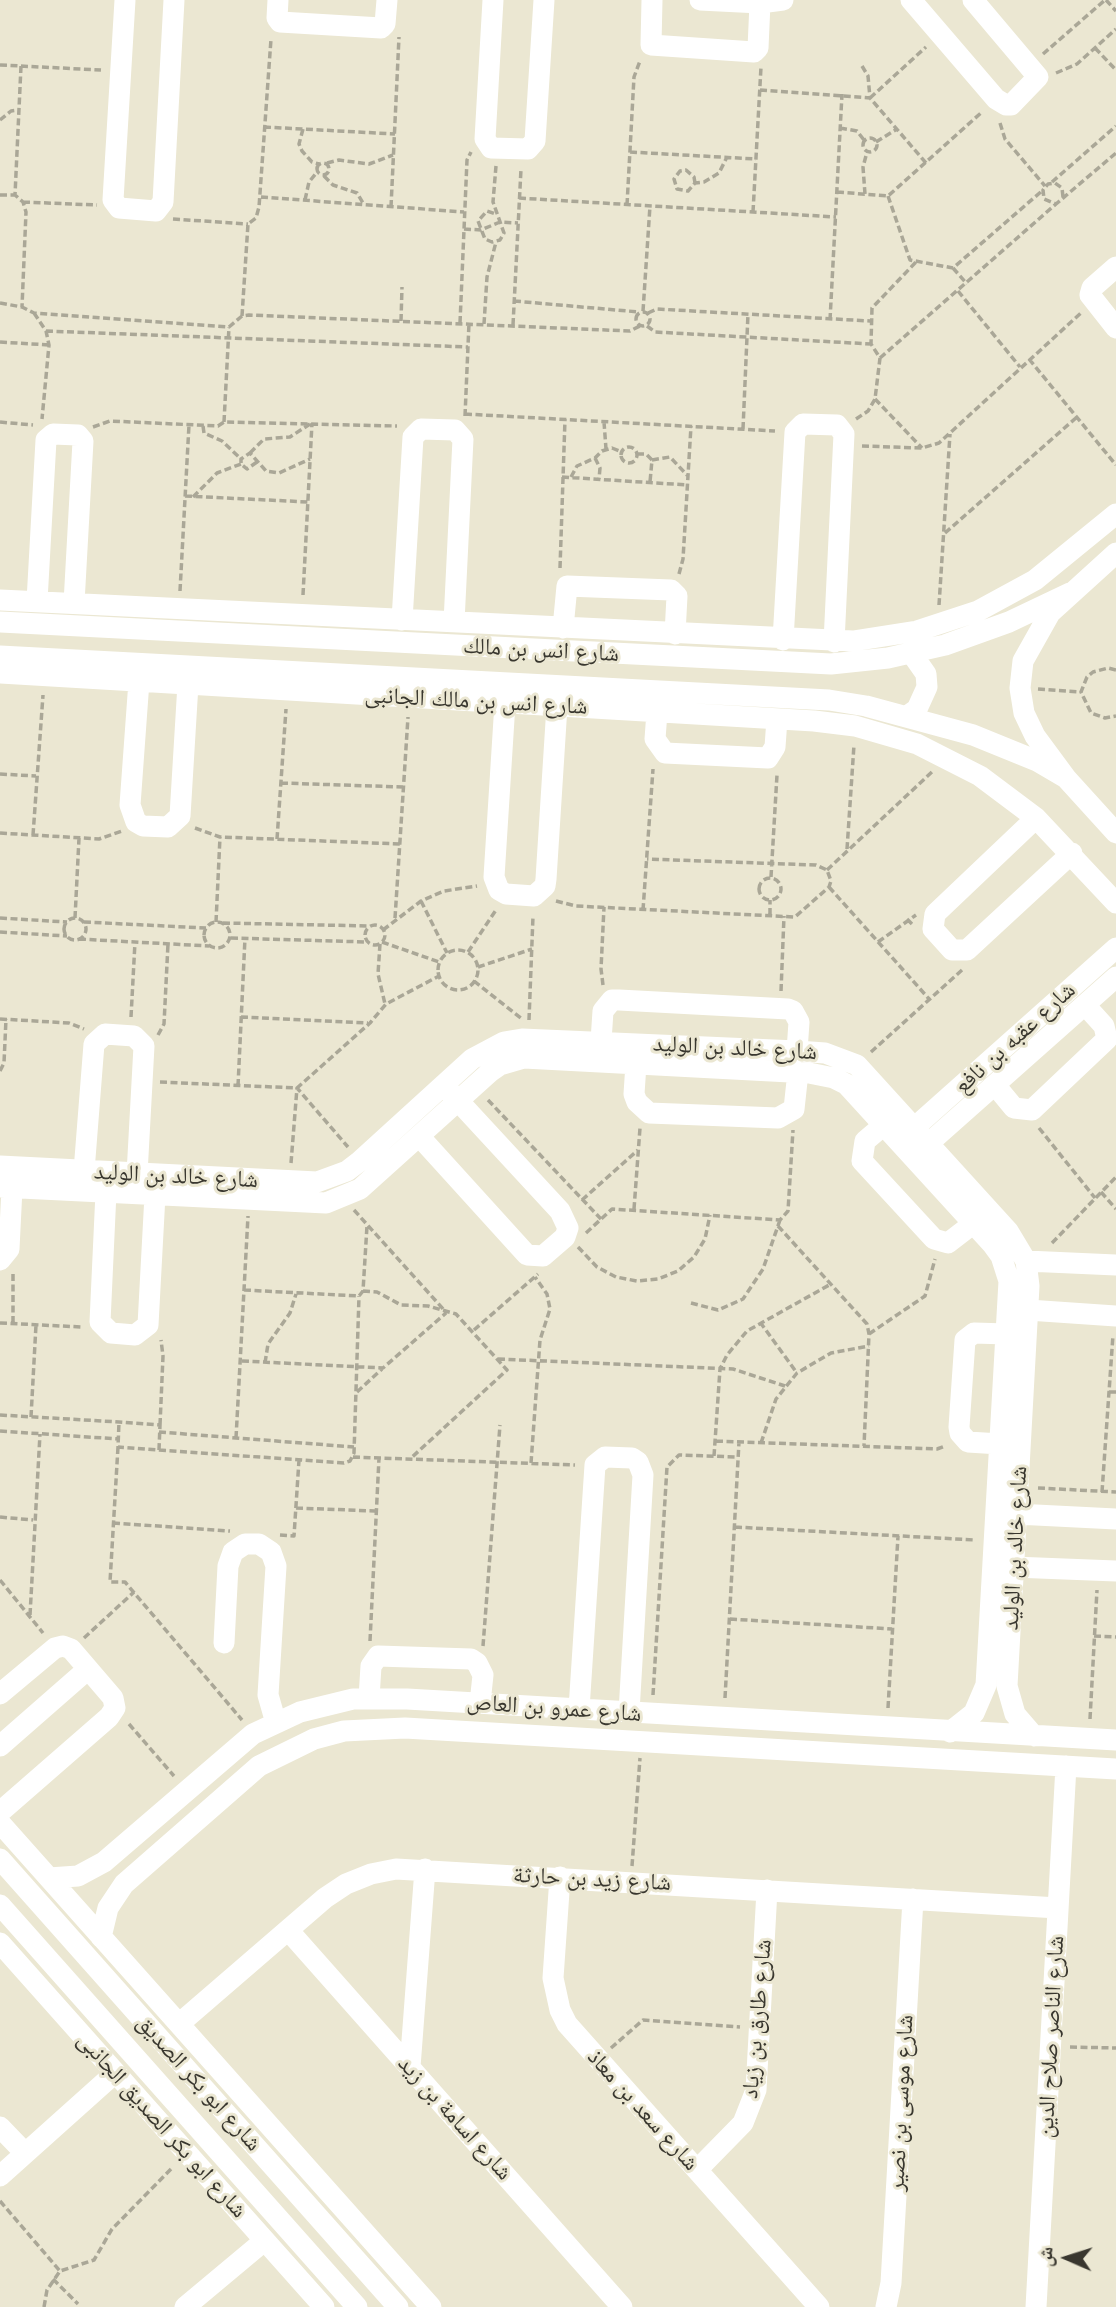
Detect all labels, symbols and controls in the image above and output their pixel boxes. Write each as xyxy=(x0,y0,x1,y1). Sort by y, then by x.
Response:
street label: شارع انس بن مالك xyxy=(462,632,620,668)
street label: شارع انس بن مالك الجانبى xyxy=(364,681,588,721)
street label: شارع عقبه بن نافع xyxy=(949,976,1081,1100)
street label: شارع خالد بن الوليد xyxy=(652,1030,818,1066)
street label: شارع خالد بن الوليد xyxy=(93,1158,259,1194)
street label: شارع خالد بن الوليد xyxy=(997,1465,1033,1631)
street label: شارع عمرو بن العاص xyxy=(466,1688,642,1728)
street label: شارع زيد بن حارثة xyxy=(512,1861,672,1897)
street label: شارع الناصر صلاح الدين xyxy=(1032,1935,1070,2139)
street label: شارع طارق بن زياد xyxy=(736,1938,778,2100)
street label: شارع ابو بكر الصديق xyxy=(131,2009,267,2157)
street label: شارع موسى بن نصير xyxy=(883,2014,919,2192)
street label: شارع ابو بكر الصديق الجانبى xyxy=(71,2026,253,2224)
street label: شارع سعد بن معاذ xyxy=(581,2044,705,2176)
street label: شارع اسامة بن زيد xyxy=(392,2050,518,2186)
north arrow xyxy=(1032,2223,1102,2293)
text: ش xyxy=(1034,2246,1058,2268)

